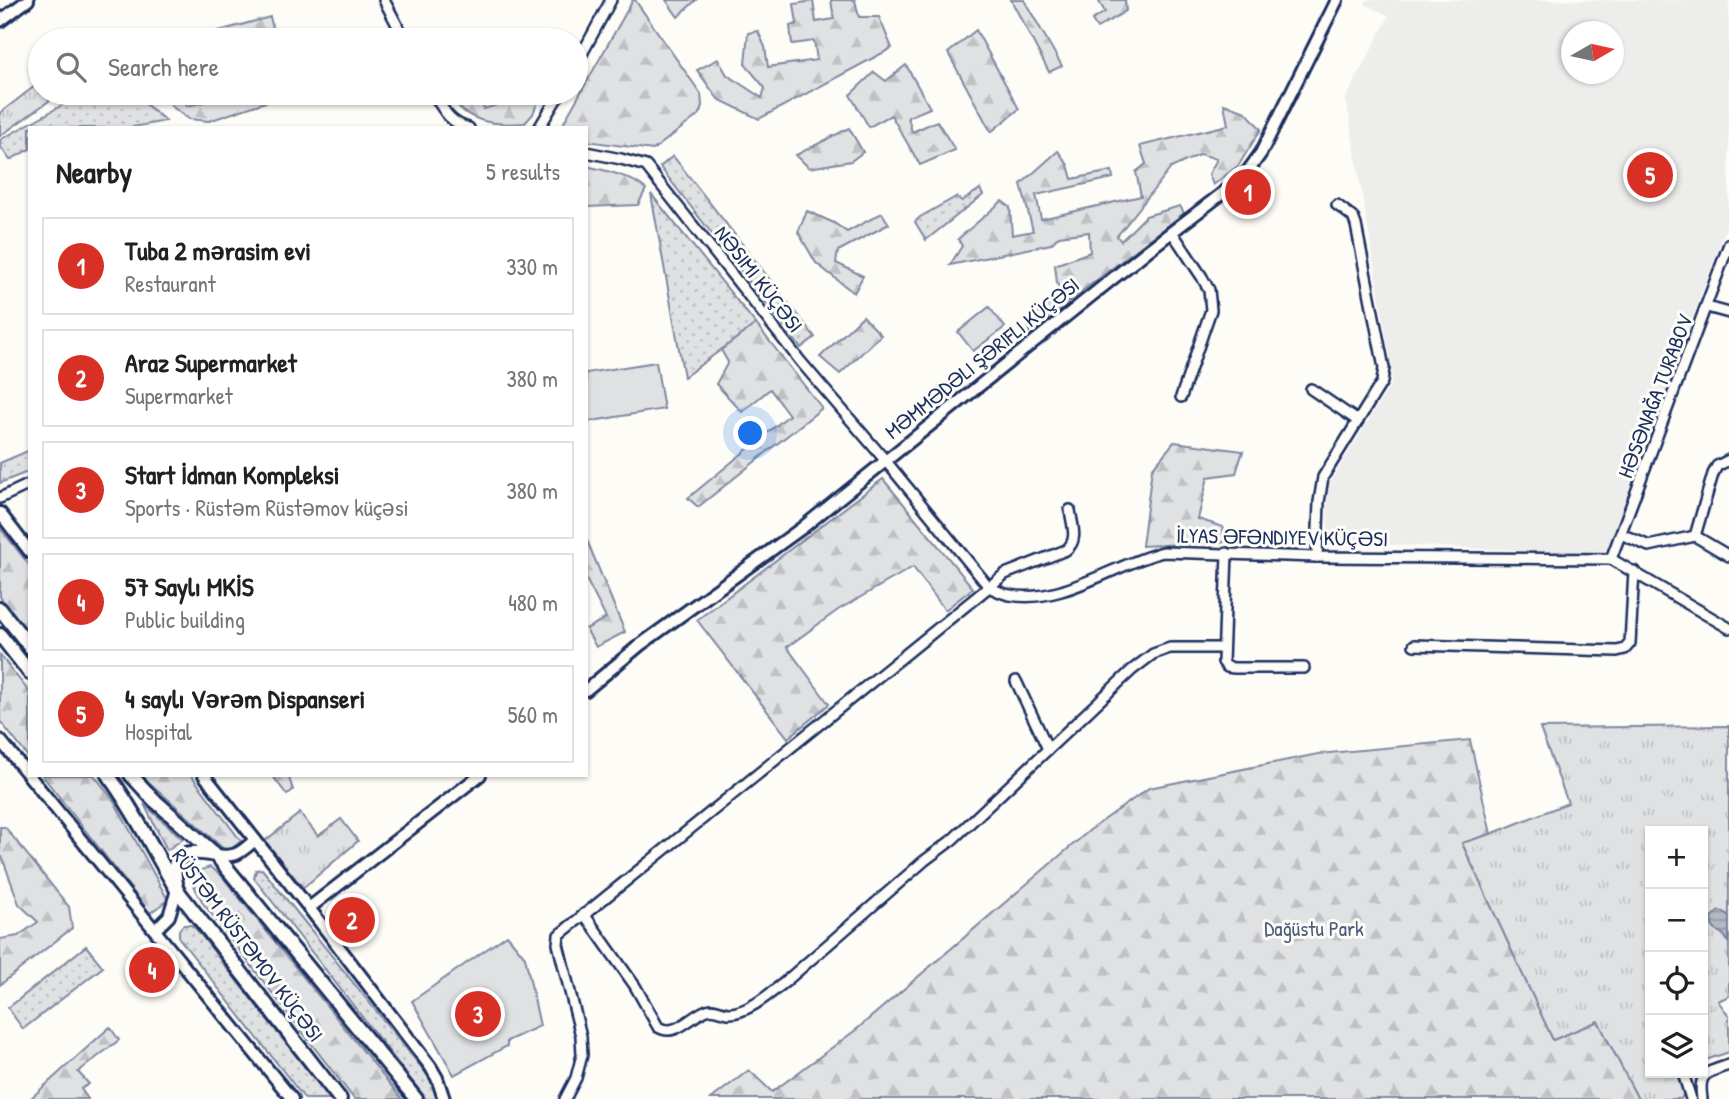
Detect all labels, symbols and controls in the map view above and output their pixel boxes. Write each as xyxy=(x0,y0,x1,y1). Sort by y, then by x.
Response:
north arrow xyxy=(1561,21,1624,84)
search box xyxy=(28,28,588,105)
icon: search xyxy=(52,48,90,86)
text: Search here xyxy=(108,49,219,84)
pin: 5 xyxy=(1627,149,1673,201)
text: Nearby xyxy=(56,152,132,192)
text: 5 results xyxy=(486,156,560,187)
pin: 1 xyxy=(1225,166,1271,218)
street label: NƏSIMI KÜÇƏSI xyxy=(708,220,810,338)
text: Tuba 2 mərasim evi xyxy=(125,233,311,268)
text: 1 xyxy=(77,251,85,282)
text: 330 m xyxy=(506,251,558,282)
text: Restaurant xyxy=(125,268,216,299)
street label: MƏMMƏDƏLI ŞƏRIFLI KÜÇƏSI xyxy=(879,271,1085,445)
street label: HƏSƏNAĞA TURABOV xyxy=(1610,310,1700,482)
text: Araz Supermarket xyxy=(125,345,297,380)
text: 2 xyxy=(76,363,86,394)
text: 380 m xyxy=(507,363,558,394)
text: Supermarket xyxy=(125,380,233,411)
your location xyxy=(733,416,767,450)
text: Start İdman Kompleksi xyxy=(125,457,340,492)
text: 3 xyxy=(76,475,86,506)
text: 380 m xyxy=(507,475,558,506)
text: Sports · Rüstəm Rüstəmov küçəsi xyxy=(125,492,409,523)
street label: İLYAS ƏFƏNDIYEV KÜÇƏSI xyxy=(1176,521,1388,553)
text: 57 Saylı MKİS xyxy=(125,569,254,604)
text: 4 xyxy=(77,587,85,618)
text: 480 m xyxy=(508,587,558,618)
text: Public building xyxy=(125,604,245,635)
text: 4 saylı Vərəm Dispanseri xyxy=(125,681,365,716)
text: 5 xyxy=(76,699,86,730)
text: 560 m xyxy=(508,699,558,730)
text: Hospital xyxy=(125,716,192,747)
map controls xyxy=(1645,826,1708,1078)
button: + xyxy=(1645,826,1708,889)
street label: RÜSTƏM RÜSTƏMOV KÜÇƏSI xyxy=(166,842,330,1048)
button: − xyxy=(1645,889,1708,952)
pin: 2 xyxy=(329,894,375,946)
park label: Dağüstu Park xyxy=(1264,914,1364,943)
pin: 4 xyxy=(129,944,175,996)
button: locate xyxy=(1645,952,1708,1015)
pin: 3 xyxy=(455,988,501,1040)
button: layers xyxy=(1645,1015,1708,1078)

